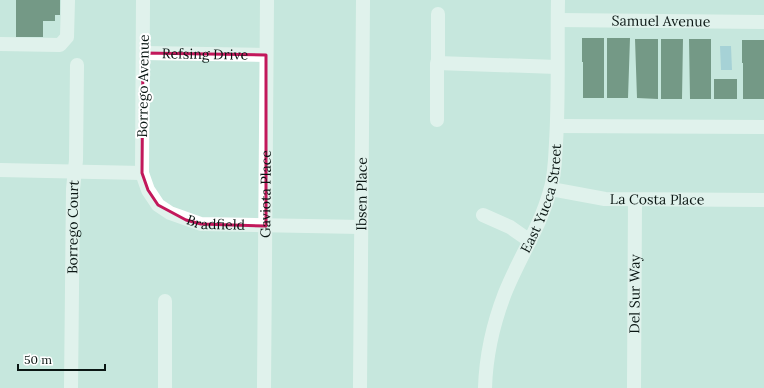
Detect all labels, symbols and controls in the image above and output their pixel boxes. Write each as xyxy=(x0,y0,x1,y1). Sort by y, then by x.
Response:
street label: Samuel Avenue xyxy=(612,12,711,30)
street label: Borrego Avenue xyxy=(133,34,153,138)
street label: Refsing Drive xyxy=(162,44,249,64)
street label: East Yucca Street xyxy=(516,143,565,256)
street label: Gaviota Place xyxy=(256,150,275,238)
street label: Ibsen Place xyxy=(352,157,371,231)
street label: Borrego Court xyxy=(63,179,83,274)
street label: La Costa Place xyxy=(610,190,705,209)
street label: Bradfield xyxy=(184,211,245,234)
street label: Del Sur Way xyxy=(625,254,644,334)
scale bar xyxy=(18,346,105,372)
text: 50 m xyxy=(24,352,52,367)

